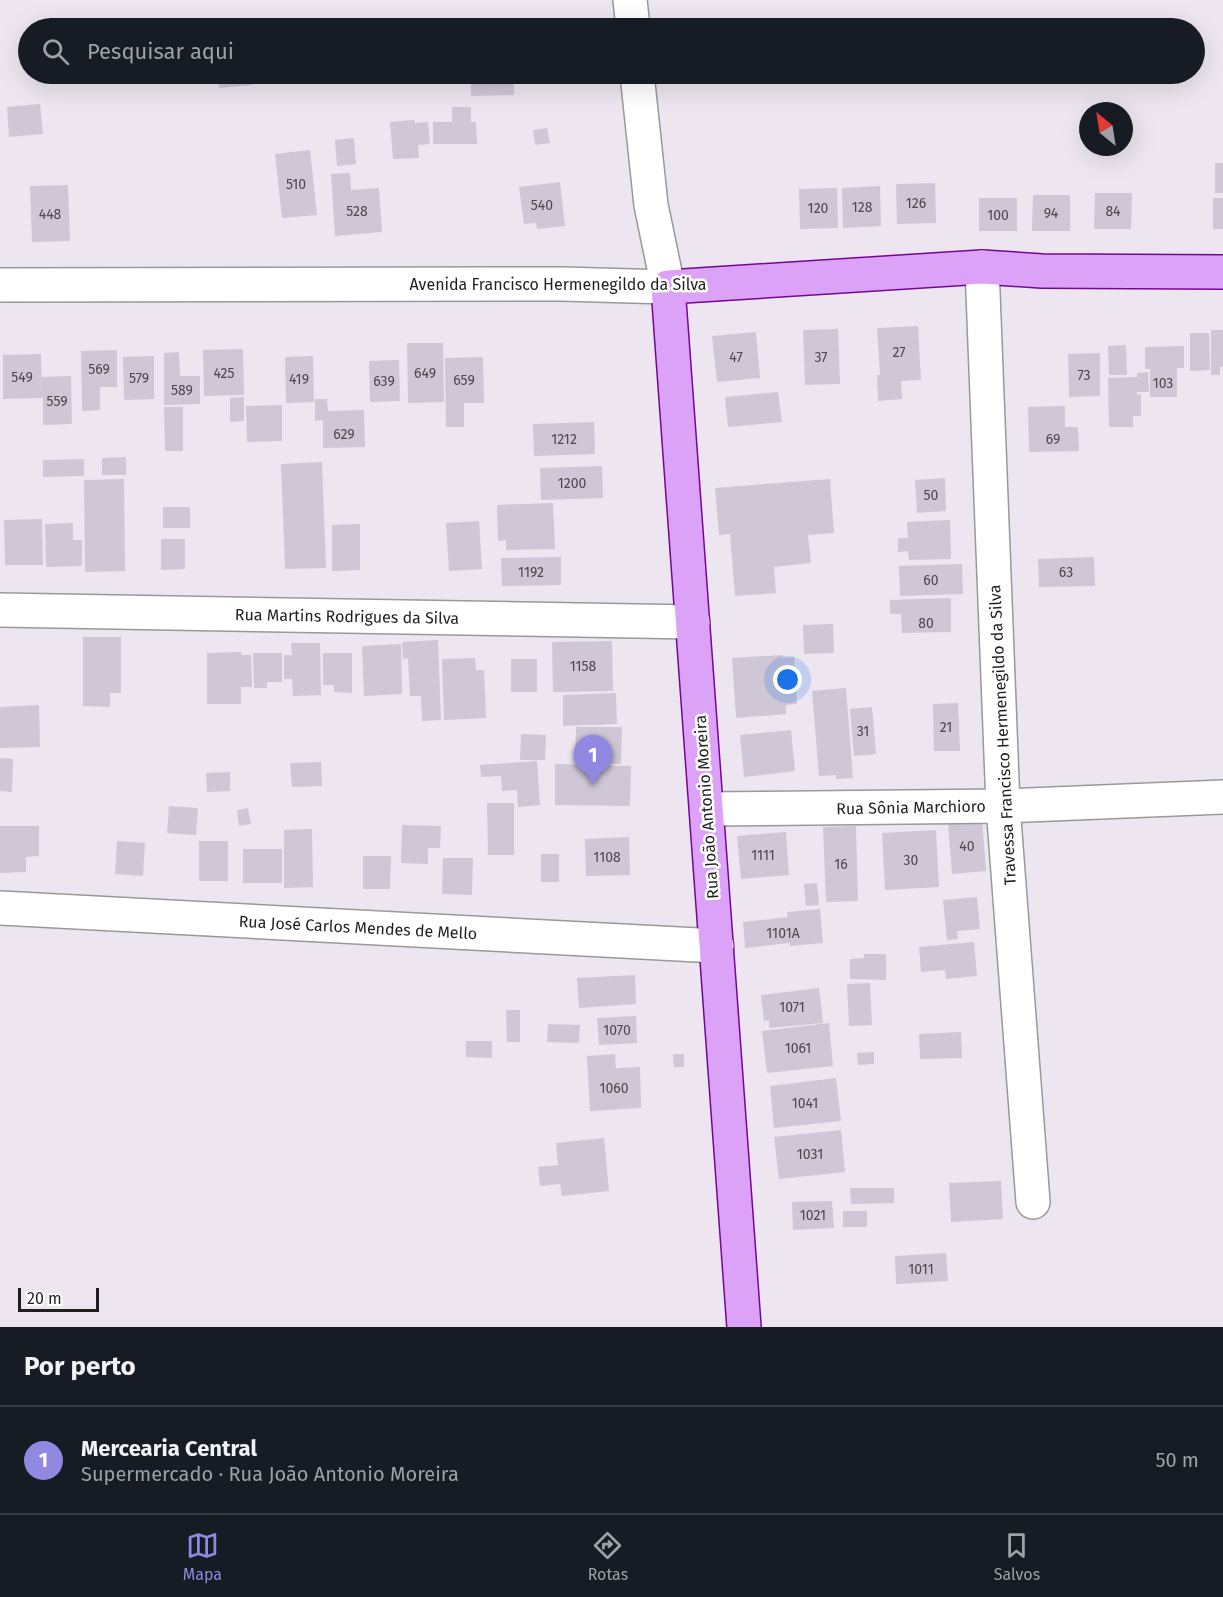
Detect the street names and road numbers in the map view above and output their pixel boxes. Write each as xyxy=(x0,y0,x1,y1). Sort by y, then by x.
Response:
street label: Avenida Francisco Hermenegildo da Silva xyxy=(409,275,707,294)
street label: Travessa Francisco Hermenegildo da Silva xyxy=(985,584,1020,886)
street label: Rua Martins Rodrigues da Silva xyxy=(235,605,459,628)
street label: Rua João Antonio Moreira xyxy=(691,714,722,900)
street label: Rua Sônia Marchioro xyxy=(836,797,986,818)
street label: Rua José Carlos Mendes de Mello xyxy=(238,912,478,943)

